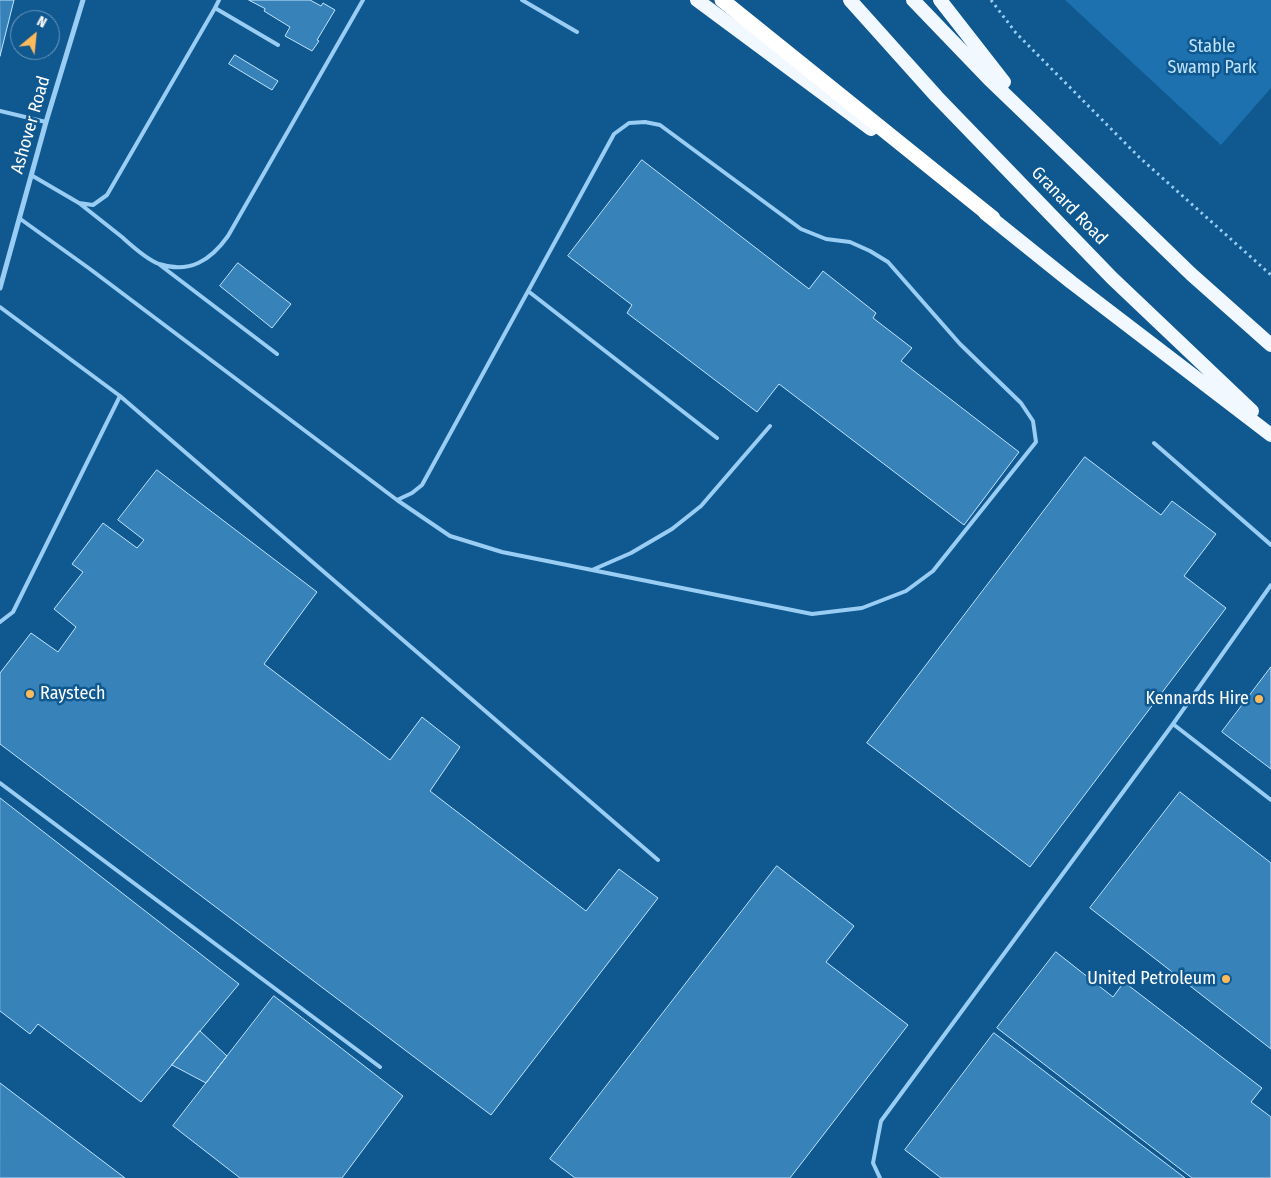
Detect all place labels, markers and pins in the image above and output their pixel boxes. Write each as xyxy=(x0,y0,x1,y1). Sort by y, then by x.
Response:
place label: Raystech xyxy=(40,683,105,705)
marker: Raystech xyxy=(24,688,36,700)
place label: Kennards Hire xyxy=(1146,688,1249,710)
marker: Kennards Hire xyxy=(1253,693,1265,705)
place label: United Petroleum xyxy=(1087,968,1216,990)
marker: United Petroleum xyxy=(1220,973,1232,985)

